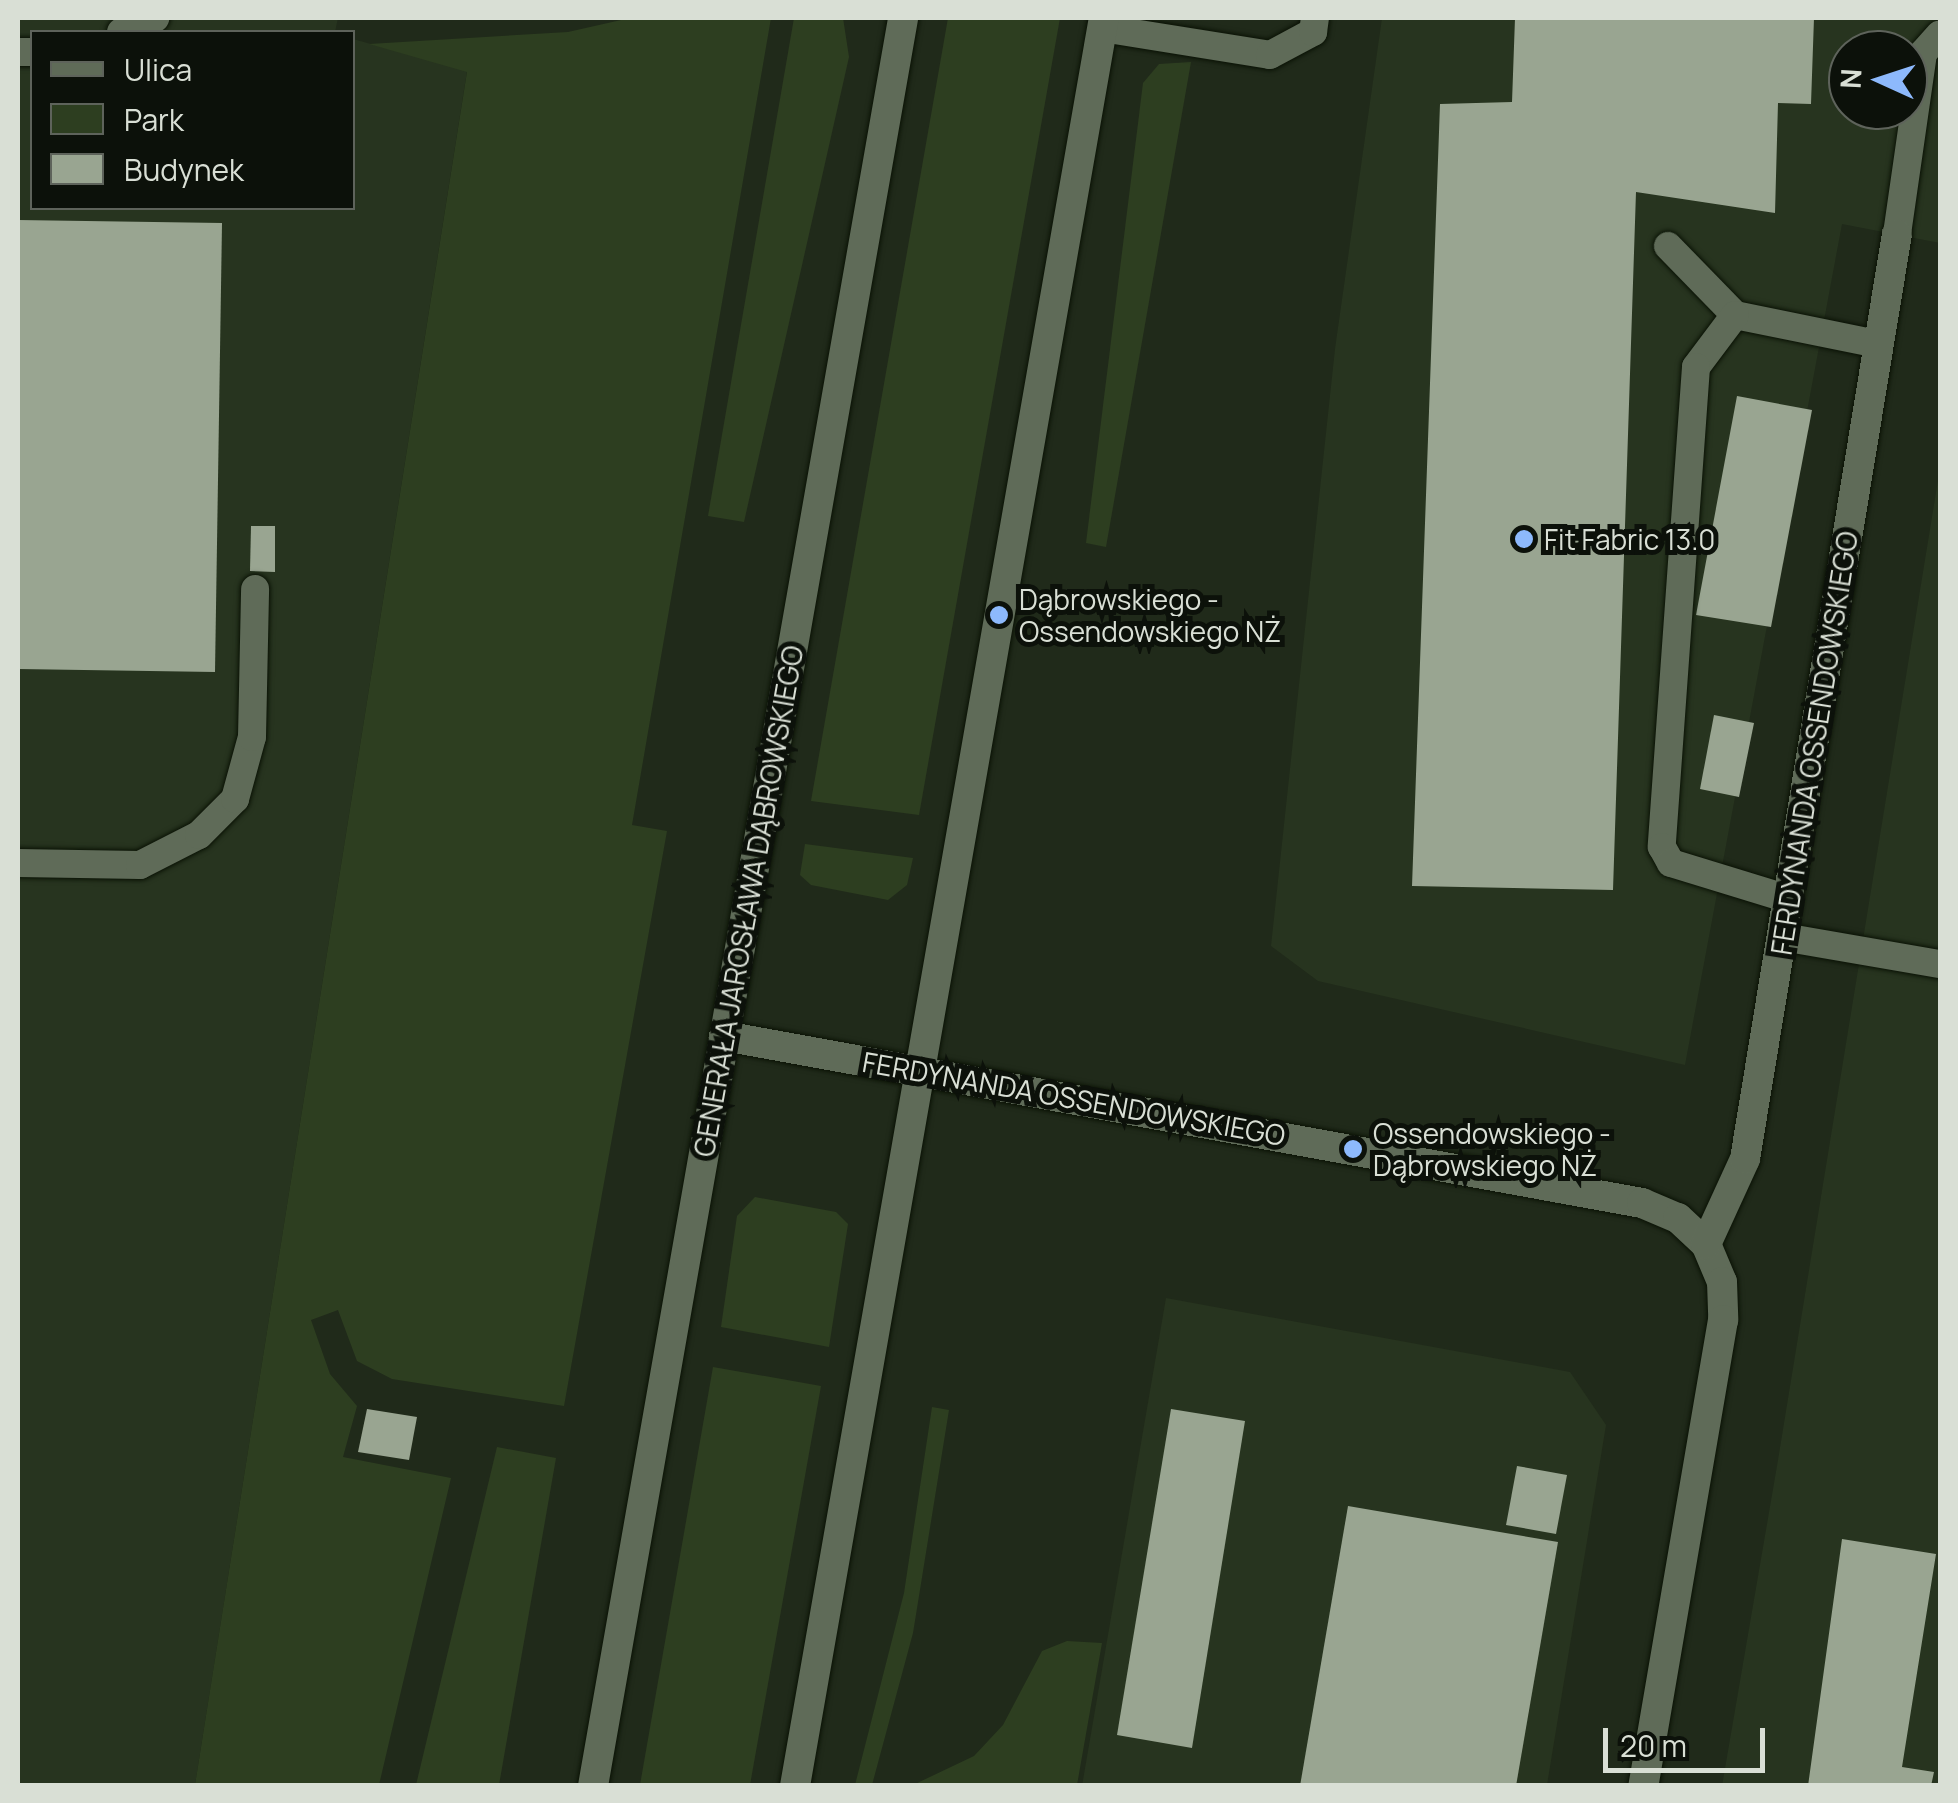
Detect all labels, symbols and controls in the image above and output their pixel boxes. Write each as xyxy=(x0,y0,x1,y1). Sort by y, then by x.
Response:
legend xyxy=(30,30,355,210)
north arrow xyxy=(1828,30,1928,130)
text: Ulica xyxy=(124,49,192,90)
text: N xyxy=(1831,68,1870,90)
text: Park xyxy=(124,99,184,140)
text: Budynek xyxy=(124,149,244,190)
place label: Fit Fabric 13.0 xyxy=(1544,522,1715,556)
marker: Fit Fabric 13.0 xyxy=(1513,528,1535,550)
street label: FERDYNANDA OSSENDOWSKIEGO xyxy=(1764,529,1864,957)
place label: Dąbrowskiego - Ossendowskiego NŻ xyxy=(1019,582,1281,648)
marker: Dąbrowskiego - Ossendowskiego NŻ xyxy=(988,604,1010,626)
street label: GENERAŁA JAROSŁAWA DĄBROWSKIEGO xyxy=(686,643,810,1159)
street label: FERDYNANDA OSSENDOWSKIEGO xyxy=(860,1044,1288,1152)
place label: Ossendowskiego - Dąbrowskiego NŻ xyxy=(1373,1116,1611,1182)
marker: Ossendowskiego - Dąbrowskiego NŻ xyxy=(1342,1138,1364,1160)
scale bar xyxy=(1608,1708,1770,1770)
text: 20 m xyxy=(1620,1725,1687,1766)

